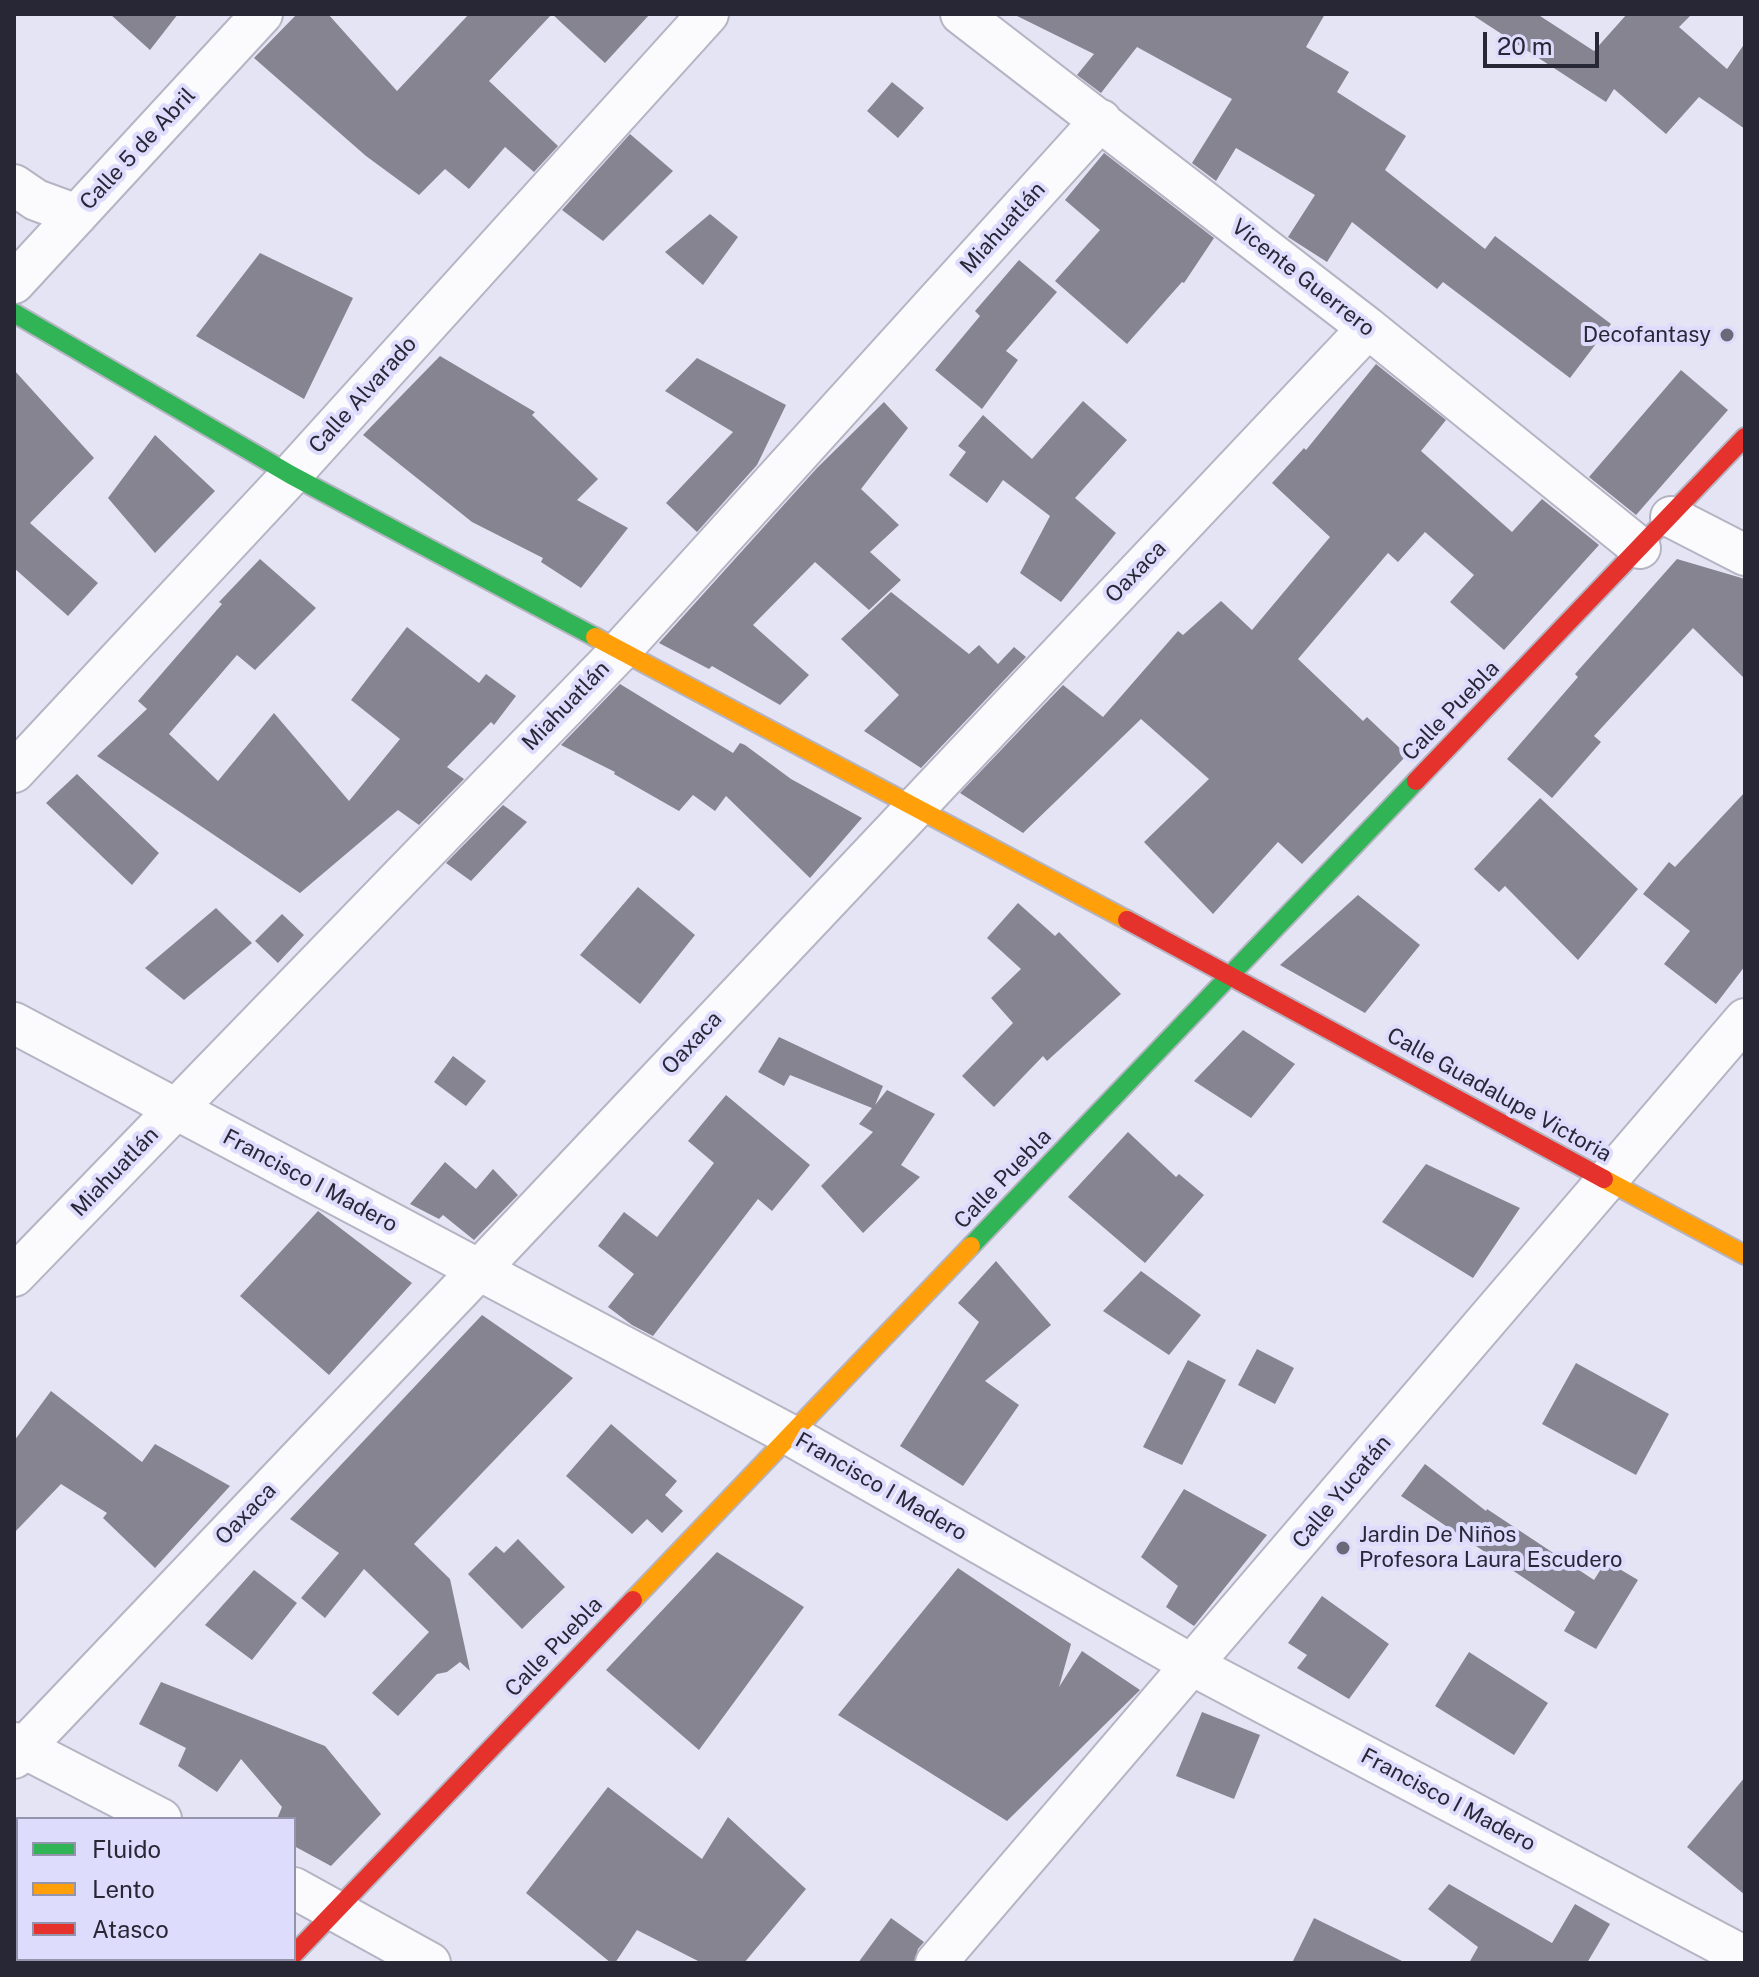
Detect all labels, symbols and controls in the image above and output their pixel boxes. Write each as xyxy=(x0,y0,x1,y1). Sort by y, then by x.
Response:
scale bar xyxy=(1487,16,1603,66)
text: 20 m xyxy=(1497,32,1553,60)
street label: Calle 5 de Abril xyxy=(75,82,201,216)
street label: Miahuatlán xyxy=(955,177,1051,279)
street label: Vicente Guerrero xyxy=(1226,214,1380,342)
place label: Decofantasy xyxy=(1583,322,1711,348)
marker: Decofantasy xyxy=(1718,326,1736,344)
street label: Calle Alvarado xyxy=(304,331,422,459)
street label: Oaxaca xyxy=(1100,536,1172,608)
street label: Miahuatlán xyxy=(517,656,615,756)
street label: Calle Puebla xyxy=(1397,656,1505,766)
street label: Oaxaca xyxy=(656,1006,728,1080)
street label: Calle Guadalupe Victoria xyxy=(1382,1022,1616,1168)
street label: Miahuatlán xyxy=(66,1122,164,1222)
street label: Francisco I Madero xyxy=(218,1124,402,1238)
street label: Calle Puebla xyxy=(949,1124,1057,1234)
street label: Francisco I Madero xyxy=(790,1427,972,1547)
street label: Calle Yucatán xyxy=(1287,1430,1397,1554)
street label: Oaxaca xyxy=(210,1478,282,1550)
place label: Jardin De Niños Profesora Laura Escudero xyxy=(1359,1522,1623,1574)
marker: Jardin De Niños Profesora Laura Escudero xyxy=(1334,1539,1352,1557)
street label: Calle Puebla xyxy=(500,1592,608,1702)
street label: Francisco I Madero xyxy=(1356,1743,1540,1857)
legend xyxy=(16,1817,296,1961)
text: Fluido xyxy=(92,1835,161,1863)
text: Lento xyxy=(92,1875,155,1903)
text: Atasco xyxy=(92,1915,169,1943)

